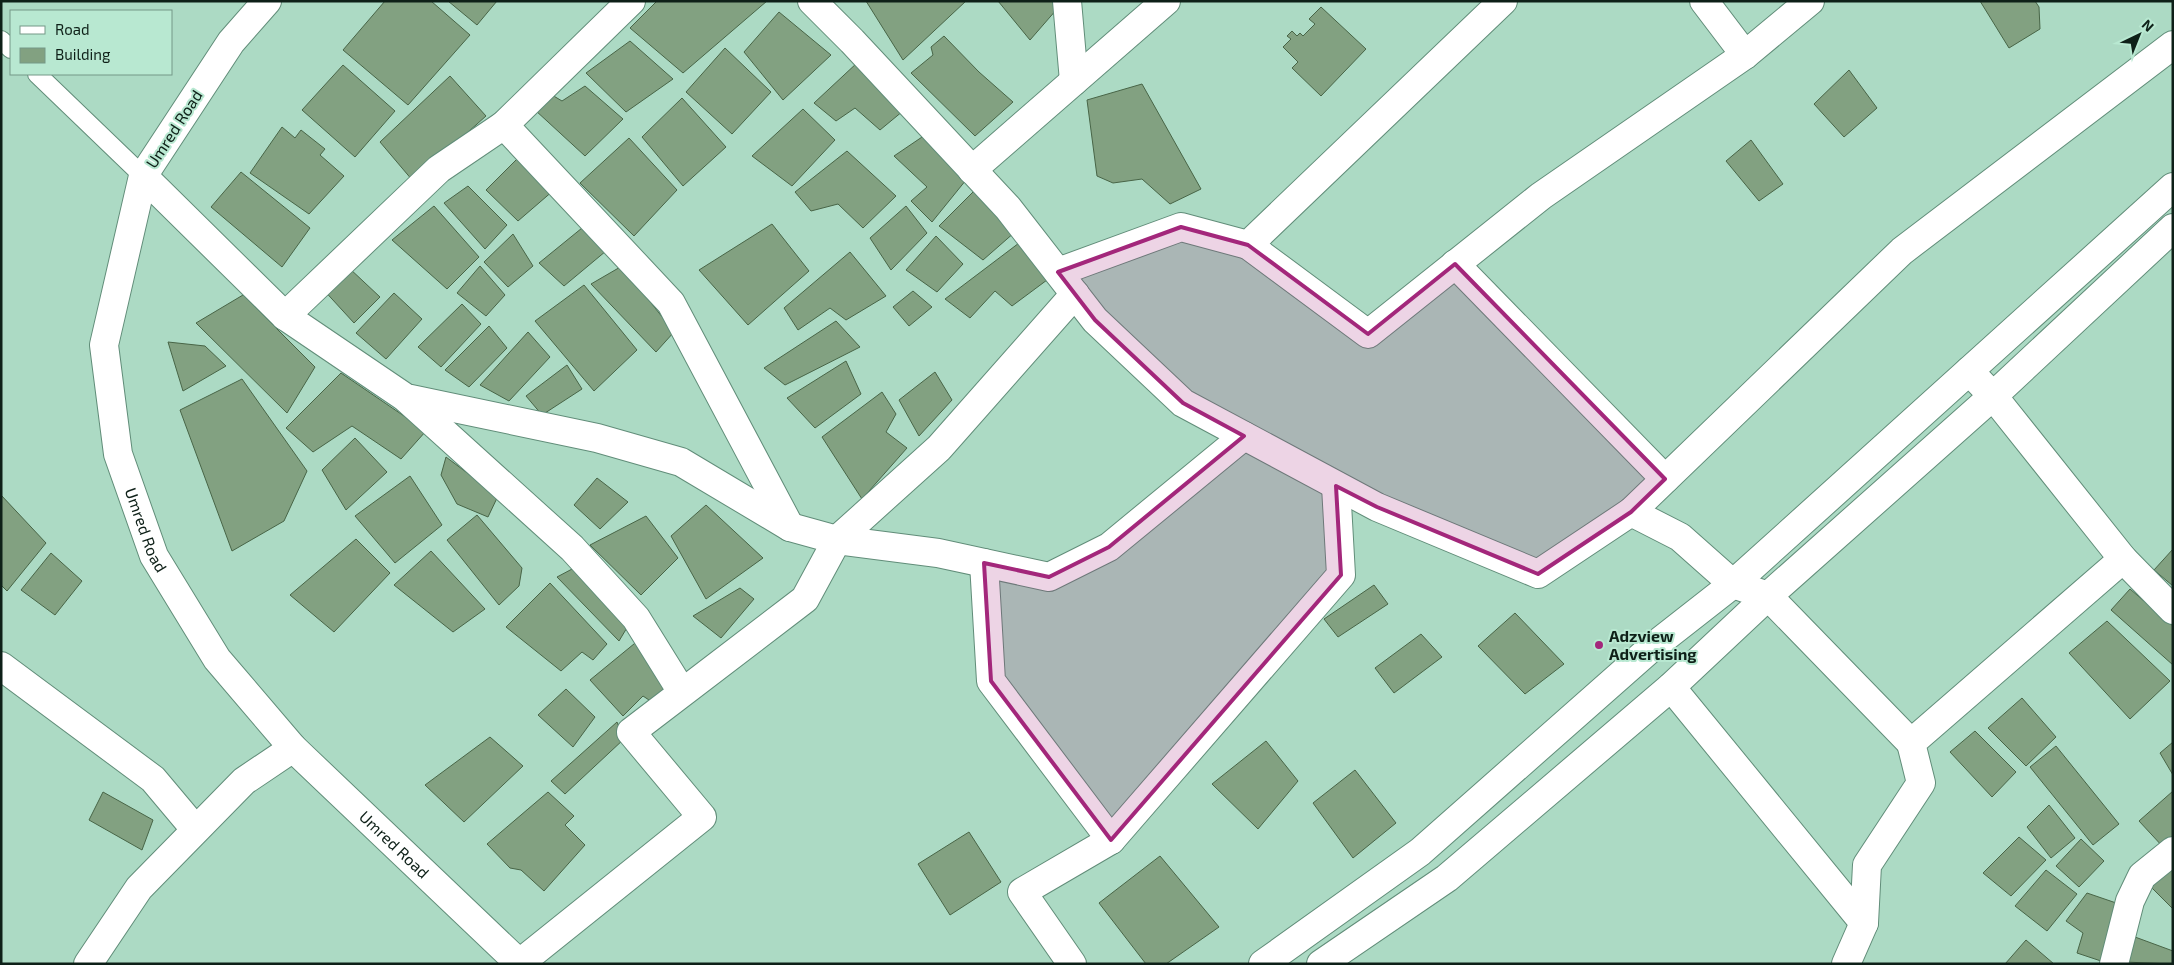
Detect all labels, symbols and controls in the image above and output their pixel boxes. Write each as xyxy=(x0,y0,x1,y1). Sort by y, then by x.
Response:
legend xyxy=(10,10,172,75)
north arrow xyxy=(2114,10,2164,60)
text: N xyxy=(2139,15,2158,35)
text: Road xyxy=(55,20,90,38)
text: Building xyxy=(55,45,111,63)
street label: Umred Road xyxy=(141,86,206,171)
street label: Umred Road xyxy=(122,485,171,575)
place label: Adzview Advertising xyxy=(1609,626,1697,663)
marker: Adzview Advertising xyxy=(1593,639,1605,651)
street label: Umred Road xyxy=(356,806,433,882)

